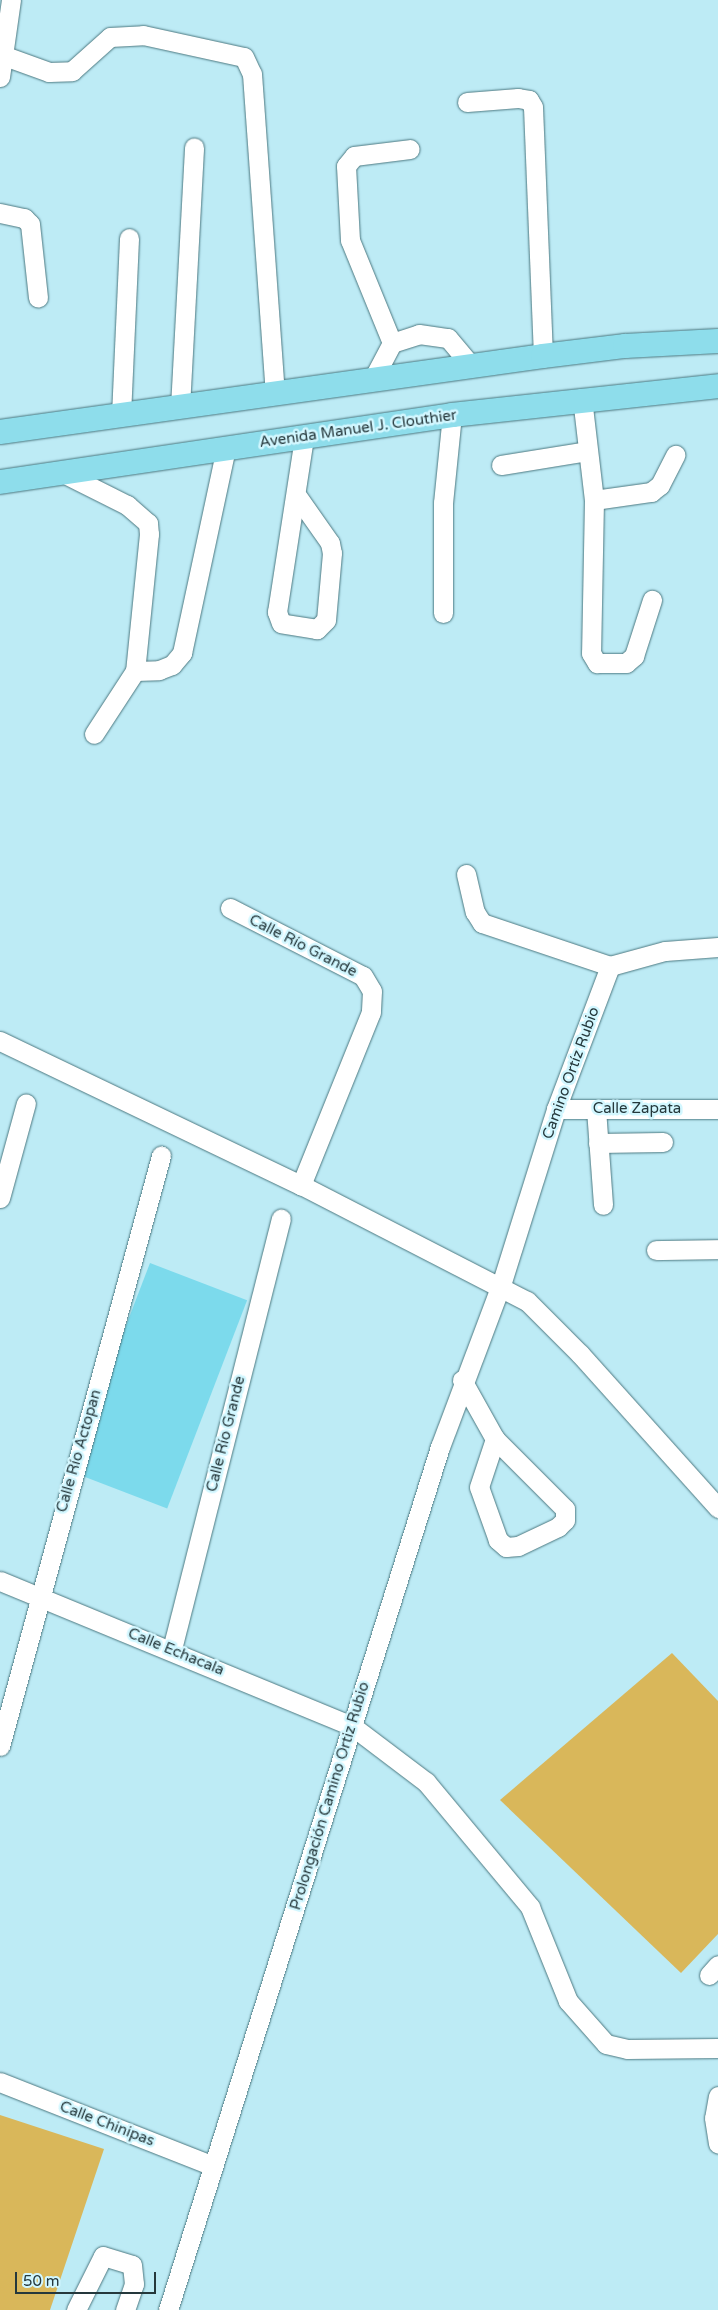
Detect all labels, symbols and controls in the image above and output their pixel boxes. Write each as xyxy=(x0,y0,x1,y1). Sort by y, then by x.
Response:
street label: Avenida Manuel J. Clouthier xyxy=(258,406,458,452)
street label: Calle Río Grande xyxy=(246,911,360,981)
street label: Camino Ortíz Rubio xyxy=(539,1004,603,1142)
street label: Calle Zapata xyxy=(593,1100,681,1118)
street label: Calle Río Grande xyxy=(203,1374,249,1494)
street label: Calle Río Actopan xyxy=(53,1388,105,1514)
street label: Calle Echacala xyxy=(125,1625,227,1679)
street label: Prolongación Camino Ortiz Rubio xyxy=(287,1680,373,1912)
street label: Calle Chinipas xyxy=(57,2098,157,2150)
scale bar xyxy=(18,2262,159,2294)
text: 50 m xyxy=(23,2272,60,2290)

